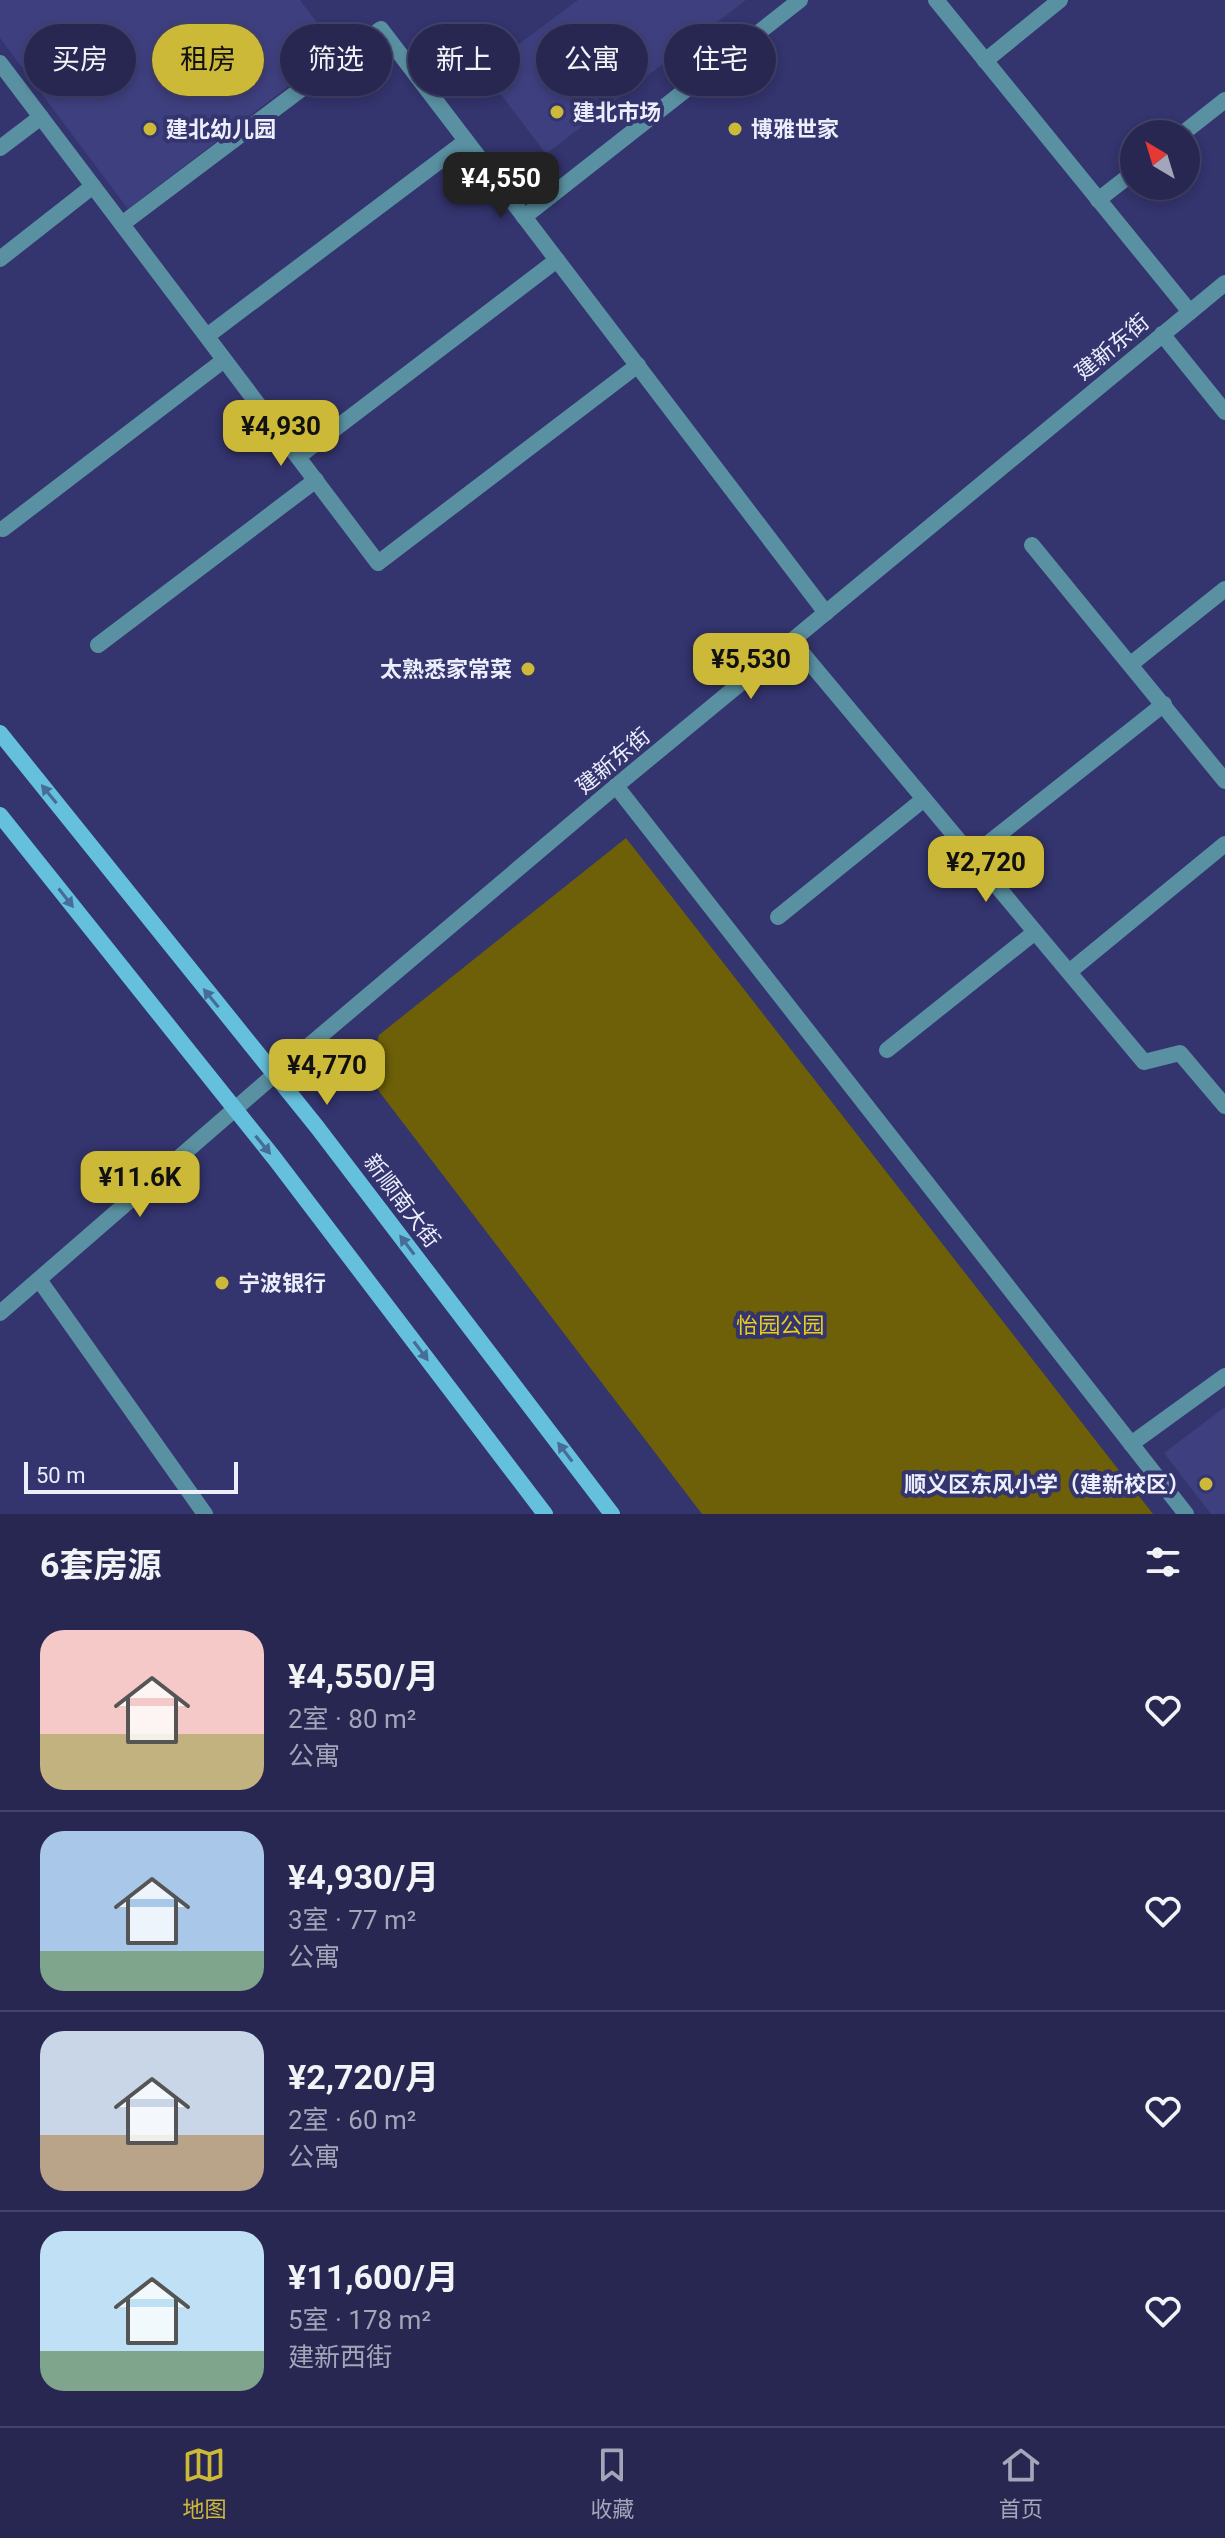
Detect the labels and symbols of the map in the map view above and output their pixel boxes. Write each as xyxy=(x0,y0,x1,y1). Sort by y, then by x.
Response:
place label: 建北市场 xyxy=(573,100,661,125)
marker: 建北市场 xyxy=(548,103,566,121)
place label: 建北幼儿园 xyxy=(166,117,276,142)
place label: 博雅世家 xyxy=(751,117,839,142)
marker: 建北幼儿园 xyxy=(141,120,159,138)
marker: 博雅世家 xyxy=(726,120,744,138)
north arrow xyxy=(1120,120,1200,200)
pin: ¥4,550 xyxy=(436,152,566,220)
street label: 建新东街 xyxy=(1070,309,1154,385)
pin: ¥4,930 xyxy=(216,400,346,468)
pin: ¥5,530 xyxy=(686,633,816,701)
place label: 太熟悉家常菜 xyxy=(380,657,512,682)
marker: 太熟悉家常菜 xyxy=(519,660,537,678)
street label: 建新东街 xyxy=(571,723,655,799)
one-way arrow xyxy=(41,784,58,804)
pin: ¥2,720 xyxy=(921,836,1051,904)
one-way arrow xyxy=(57,888,74,908)
one-way arrow xyxy=(203,988,220,1008)
pin: ¥4,770 xyxy=(262,1039,392,1107)
one-way arrow xyxy=(255,1135,271,1155)
street label: 新顺南大街 xyxy=(359,1150,445,1252)
pin: ¥11.6K xyxy=(75,1151,205,1219)
one-way arrow xyxy=(400,1235,416,1255)
place label: 宁波银行 xyxy=(238,1271,326,1296)
marker: 宁波银行 xyxy=(213,1274,231,1292)
park label: 怡园公园 xyxy=(736,1313,824,1338)
one-way arrow xyxy=(413,1341,429,1362)
one-way arrow xyxy=(557,1442,573,1462)
scale bar xyxy=(24,1458,238,1494)
place label: 顺义区东风小学（建新校区） xyxy=(904,1472,1190,1497)
marker: 顺义区东风小学（建新校区） xyxy=(1197,1475,1215,1493)

